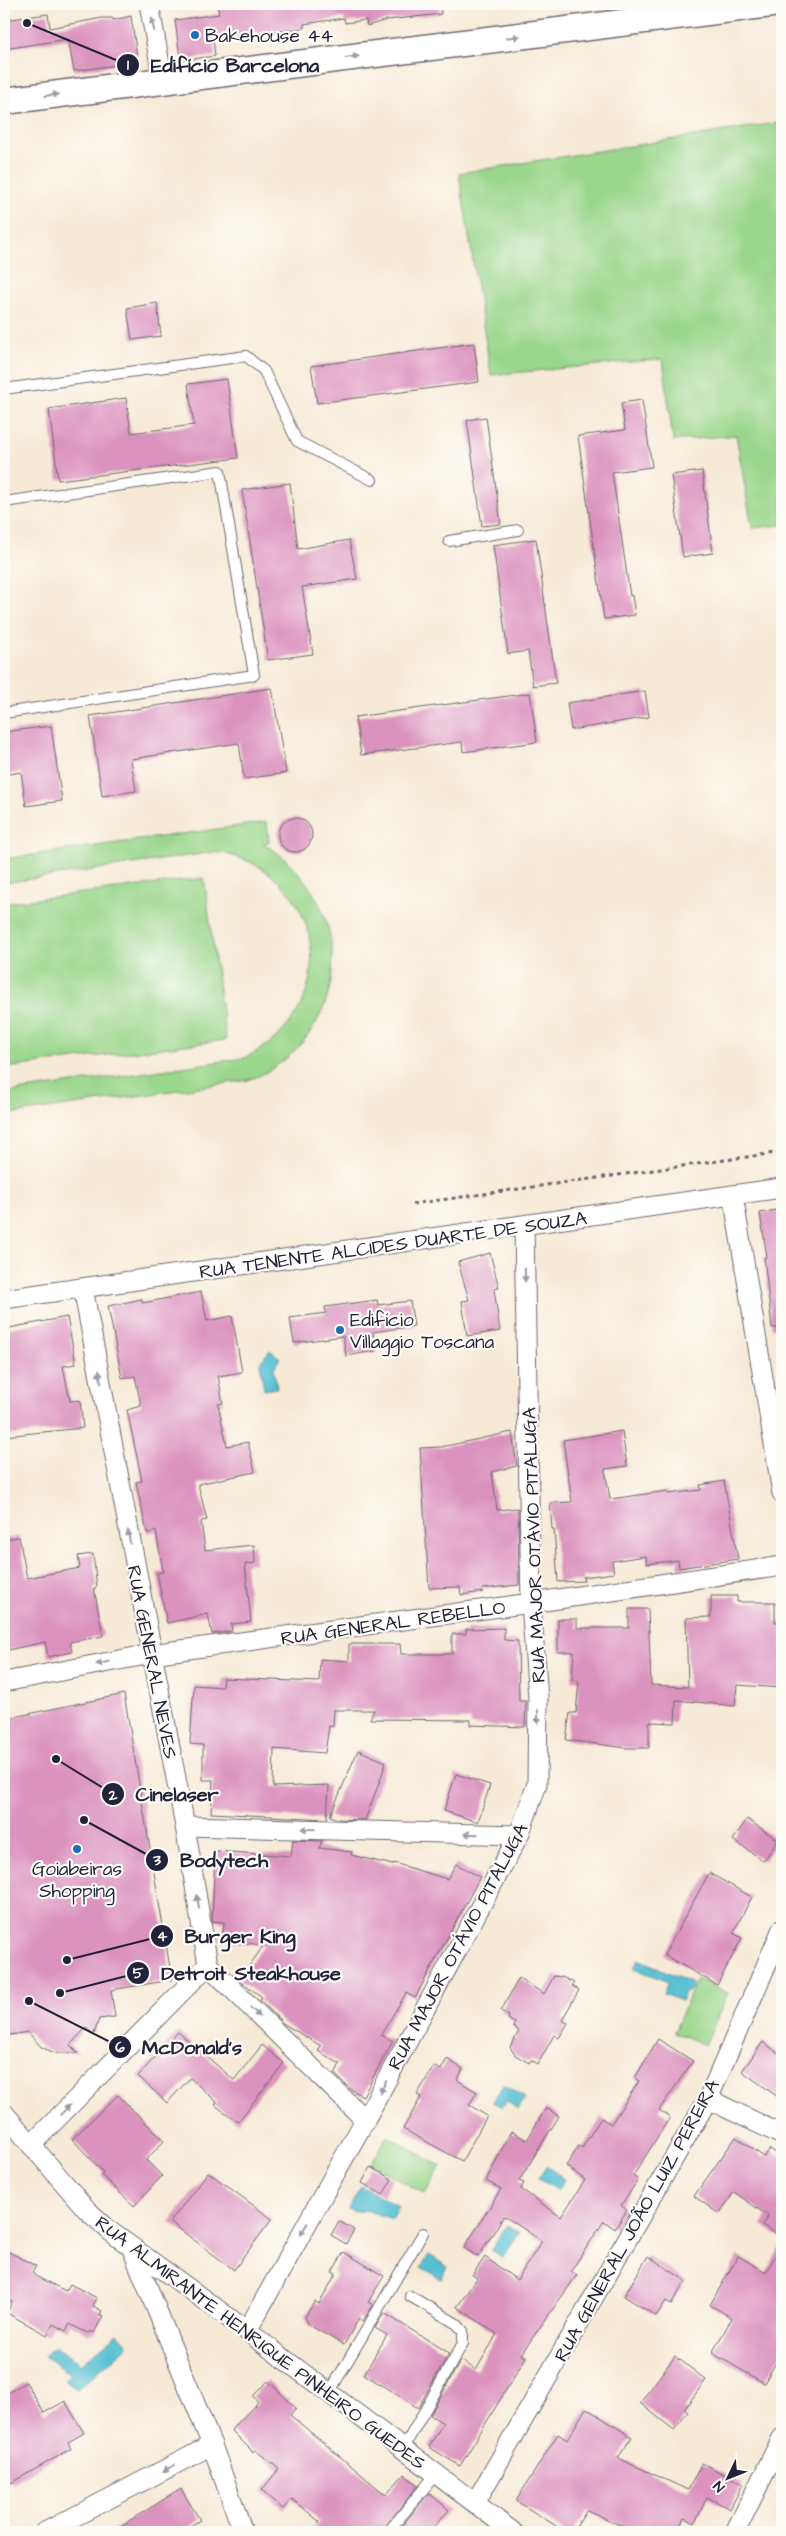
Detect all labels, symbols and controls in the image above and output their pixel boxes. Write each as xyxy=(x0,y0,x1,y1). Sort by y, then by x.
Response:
one-way arrow xyxy=(148,17,156,33)
place label: Bakehouse 44 xyxy=(205,23,333,50)
marker: Bakehouse 44 xyxy=(189,29,201,41)
one-way arrow xyxy=(506,33,522,41)
callout: Edifício Barcelona xyxy=(116,48,329,83)
text: Edifício Barcelona xyxy=(151,52,320,80)
one-way arrow xyxy=(345,53,361,61)
text: 1 xyxy=(127,55,129,76)
one-way arrow xyxy=(44,91,60,99)
street label: RUA TENENTE ALCIDES DUARTE DE SOUZA xyxy=(198,1205,589,1286)
one-way arrow xyxy=(521,1267,529,1283)
place label: Edifício Villaggio Toscana xyxy=(350,1307,494,1357)
marker: Edifício Villaggio Toscana xyxy=(334,1324,346,1336)
one-way arrow xyxy=(95,1369,103,1385)
street label: RUA MAJOR OTÁVIO PITALUGA xyxy=(516,1407,553,1683)
one-way arrow xyxy=(125,1529,133,1545)
street label: RUA GENERAL NEVES xyxy=(120,1563,184,1761)
street label: RUA GENERAL REBELLO xyxy=(279,1594,508,1653)
one-way arrow xyxy=(95,1659,111,1667)
one-way arrow xyxy=(534,1709,542,1725)
callout: Cinelaser xyxy=(100,1777,229,1812)
text: Cinelaser xyxy=(135,1781,220,1809)
text: 2 xyxy=(108,1785,118,1806)
street label: RUA MAJOR OTÁVIO PITALUGA xyxy=(382,1819,535,2075)
one-way arrow xyxy=(300,1825,316,1833)
one-way arrow xyxy=(462,1829,478,1837)
callout: Bodytech xyxy=(144,1842,278,1877)
marker: Goiabeiras Shopping xyxy=(71,1843,83,1855)
text: Bodytech xyxy=(180,1847,269,1876)
text: 3 xyxy=(152,1850,161,1871)
place label: Goiabeiras Shopping xyxy=(32,1856,122,1906)
one-way arrow xyxy=(193,1894,201,1910)
callout: Burger King xyxy=(149,1918,305,1953)
text: Burger King xyxy=(184,1923,296,1952)
text: 4 xyxy=(157,1926,168,1947)
callout: Detroit Steakhouse xyxy=(126,1955,350,1990)
text: Detroit Steakhouse xyxy=(161,1960,341,1988)
text: 5 xyxy=(133,1963,144,1984)
one-way arrow xyxy=(249,2005,261,2017)
callout: McDonald's xyxy=(107,2030,253,2065)
text: McDonald's xyxy=(142,2034,242,2062)
text: 6 xyxy=(115,2037,125,2058)
street label: RUA GENERAL JOÃO LUIZ PEREIRA xyxy=(548,2075,727,2367)
one-way arrow xyxy=(379,2080,387,2095)
one-way arrow xyxy=(59,2104,71,2116)
street label: RUA ALMIRANTE HENRIQUE PINHEIRO GUEDES xyxy=(89,2210,431,2477)
one-way arrow xyxy=(300,2222,308,2237)
north arrow xyxy=(704,2454,754,2504)
one-way arrow xyxy=(161,2464,176,2472)
text: N xyxy=(709,2476,730,2496)

